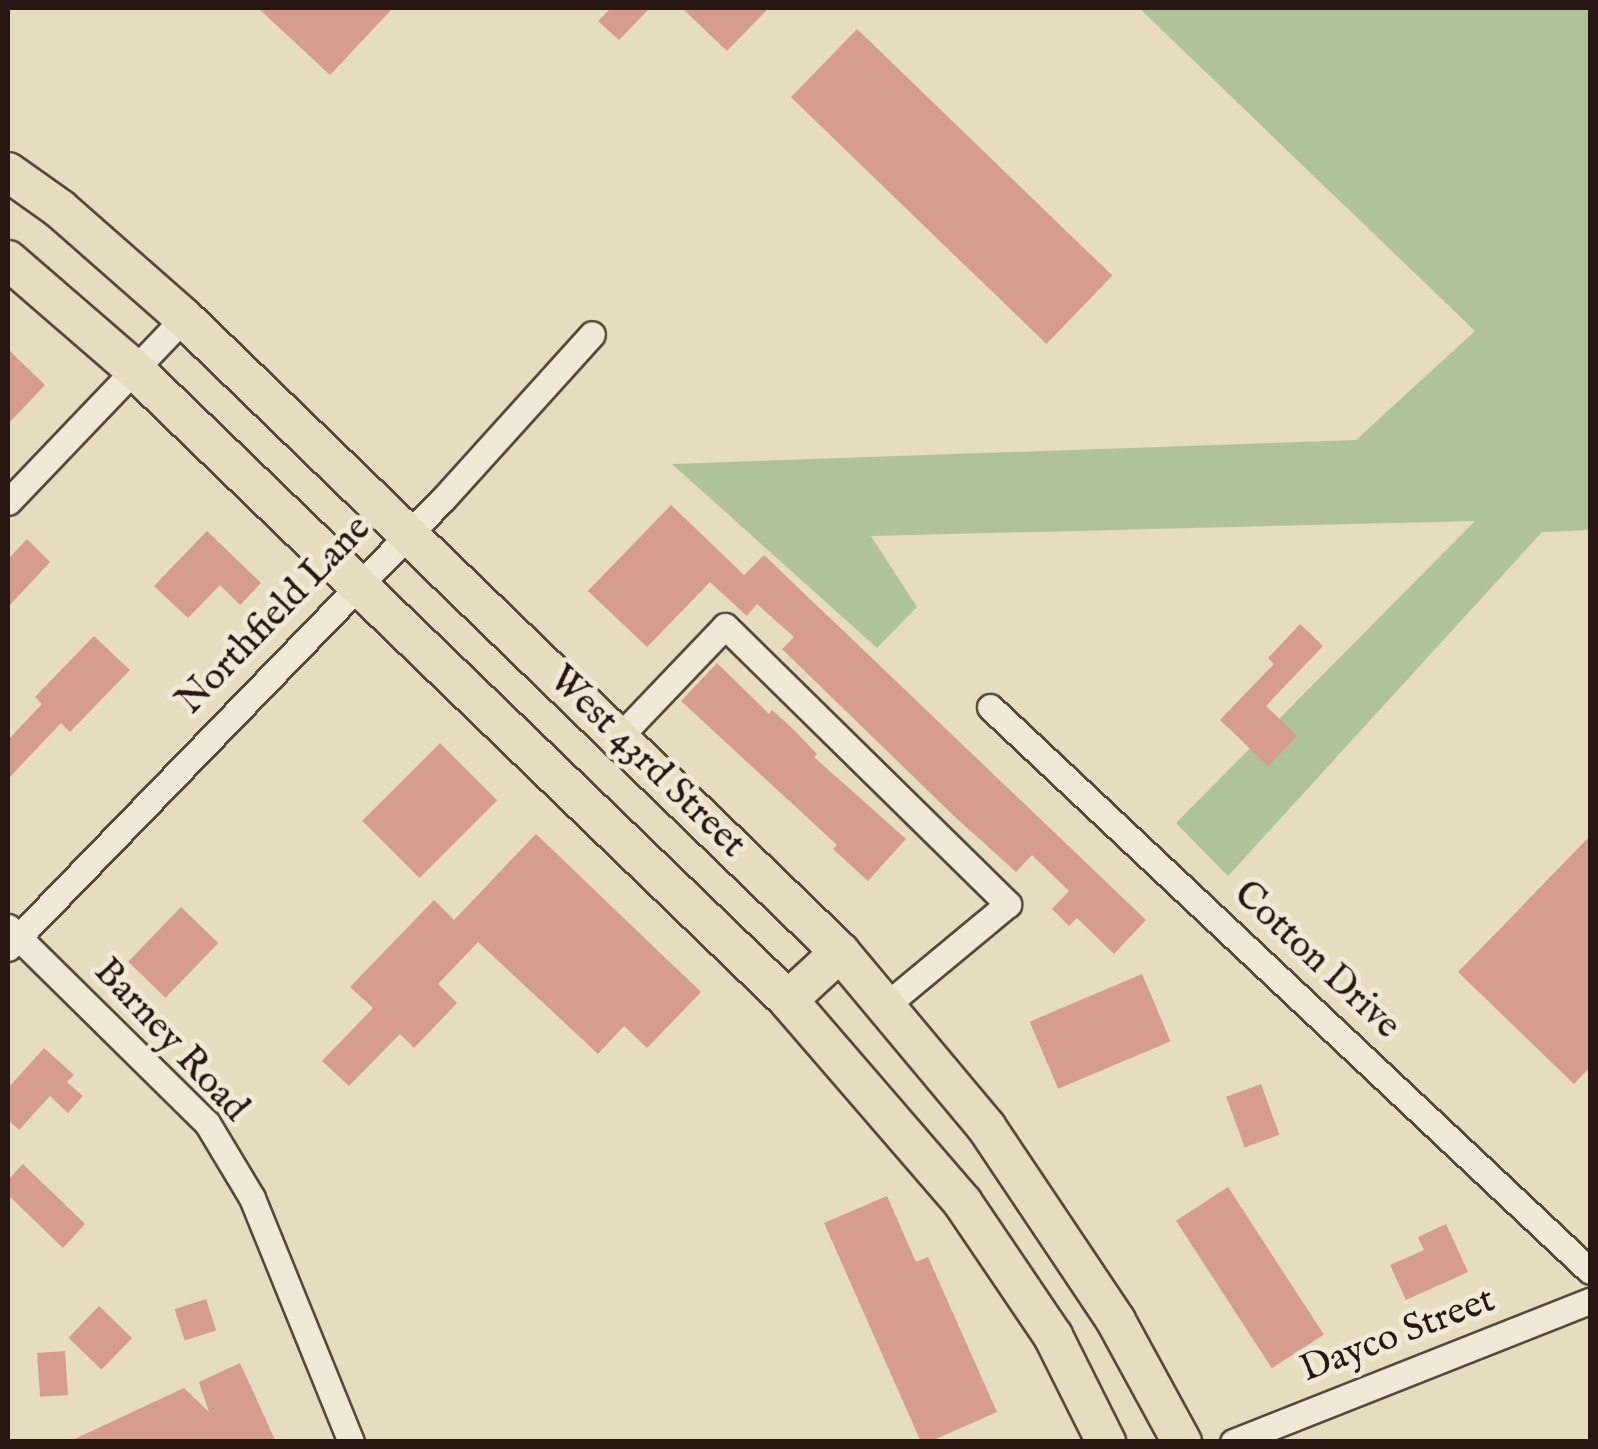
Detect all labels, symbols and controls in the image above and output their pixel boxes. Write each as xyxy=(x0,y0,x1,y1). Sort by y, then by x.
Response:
street label: Northfield Lane xyxy=(169,507,381,725)
street label: West 43rd Street xyxy=(538,658,754,868)
street label: Cotton Drive xyxy=(1223,872,1409,1050)
street label: Barney Road xyxy=(83,950,257,1132)
street label: Dayco Street xyxy=(1294,1278,1502,1394)

